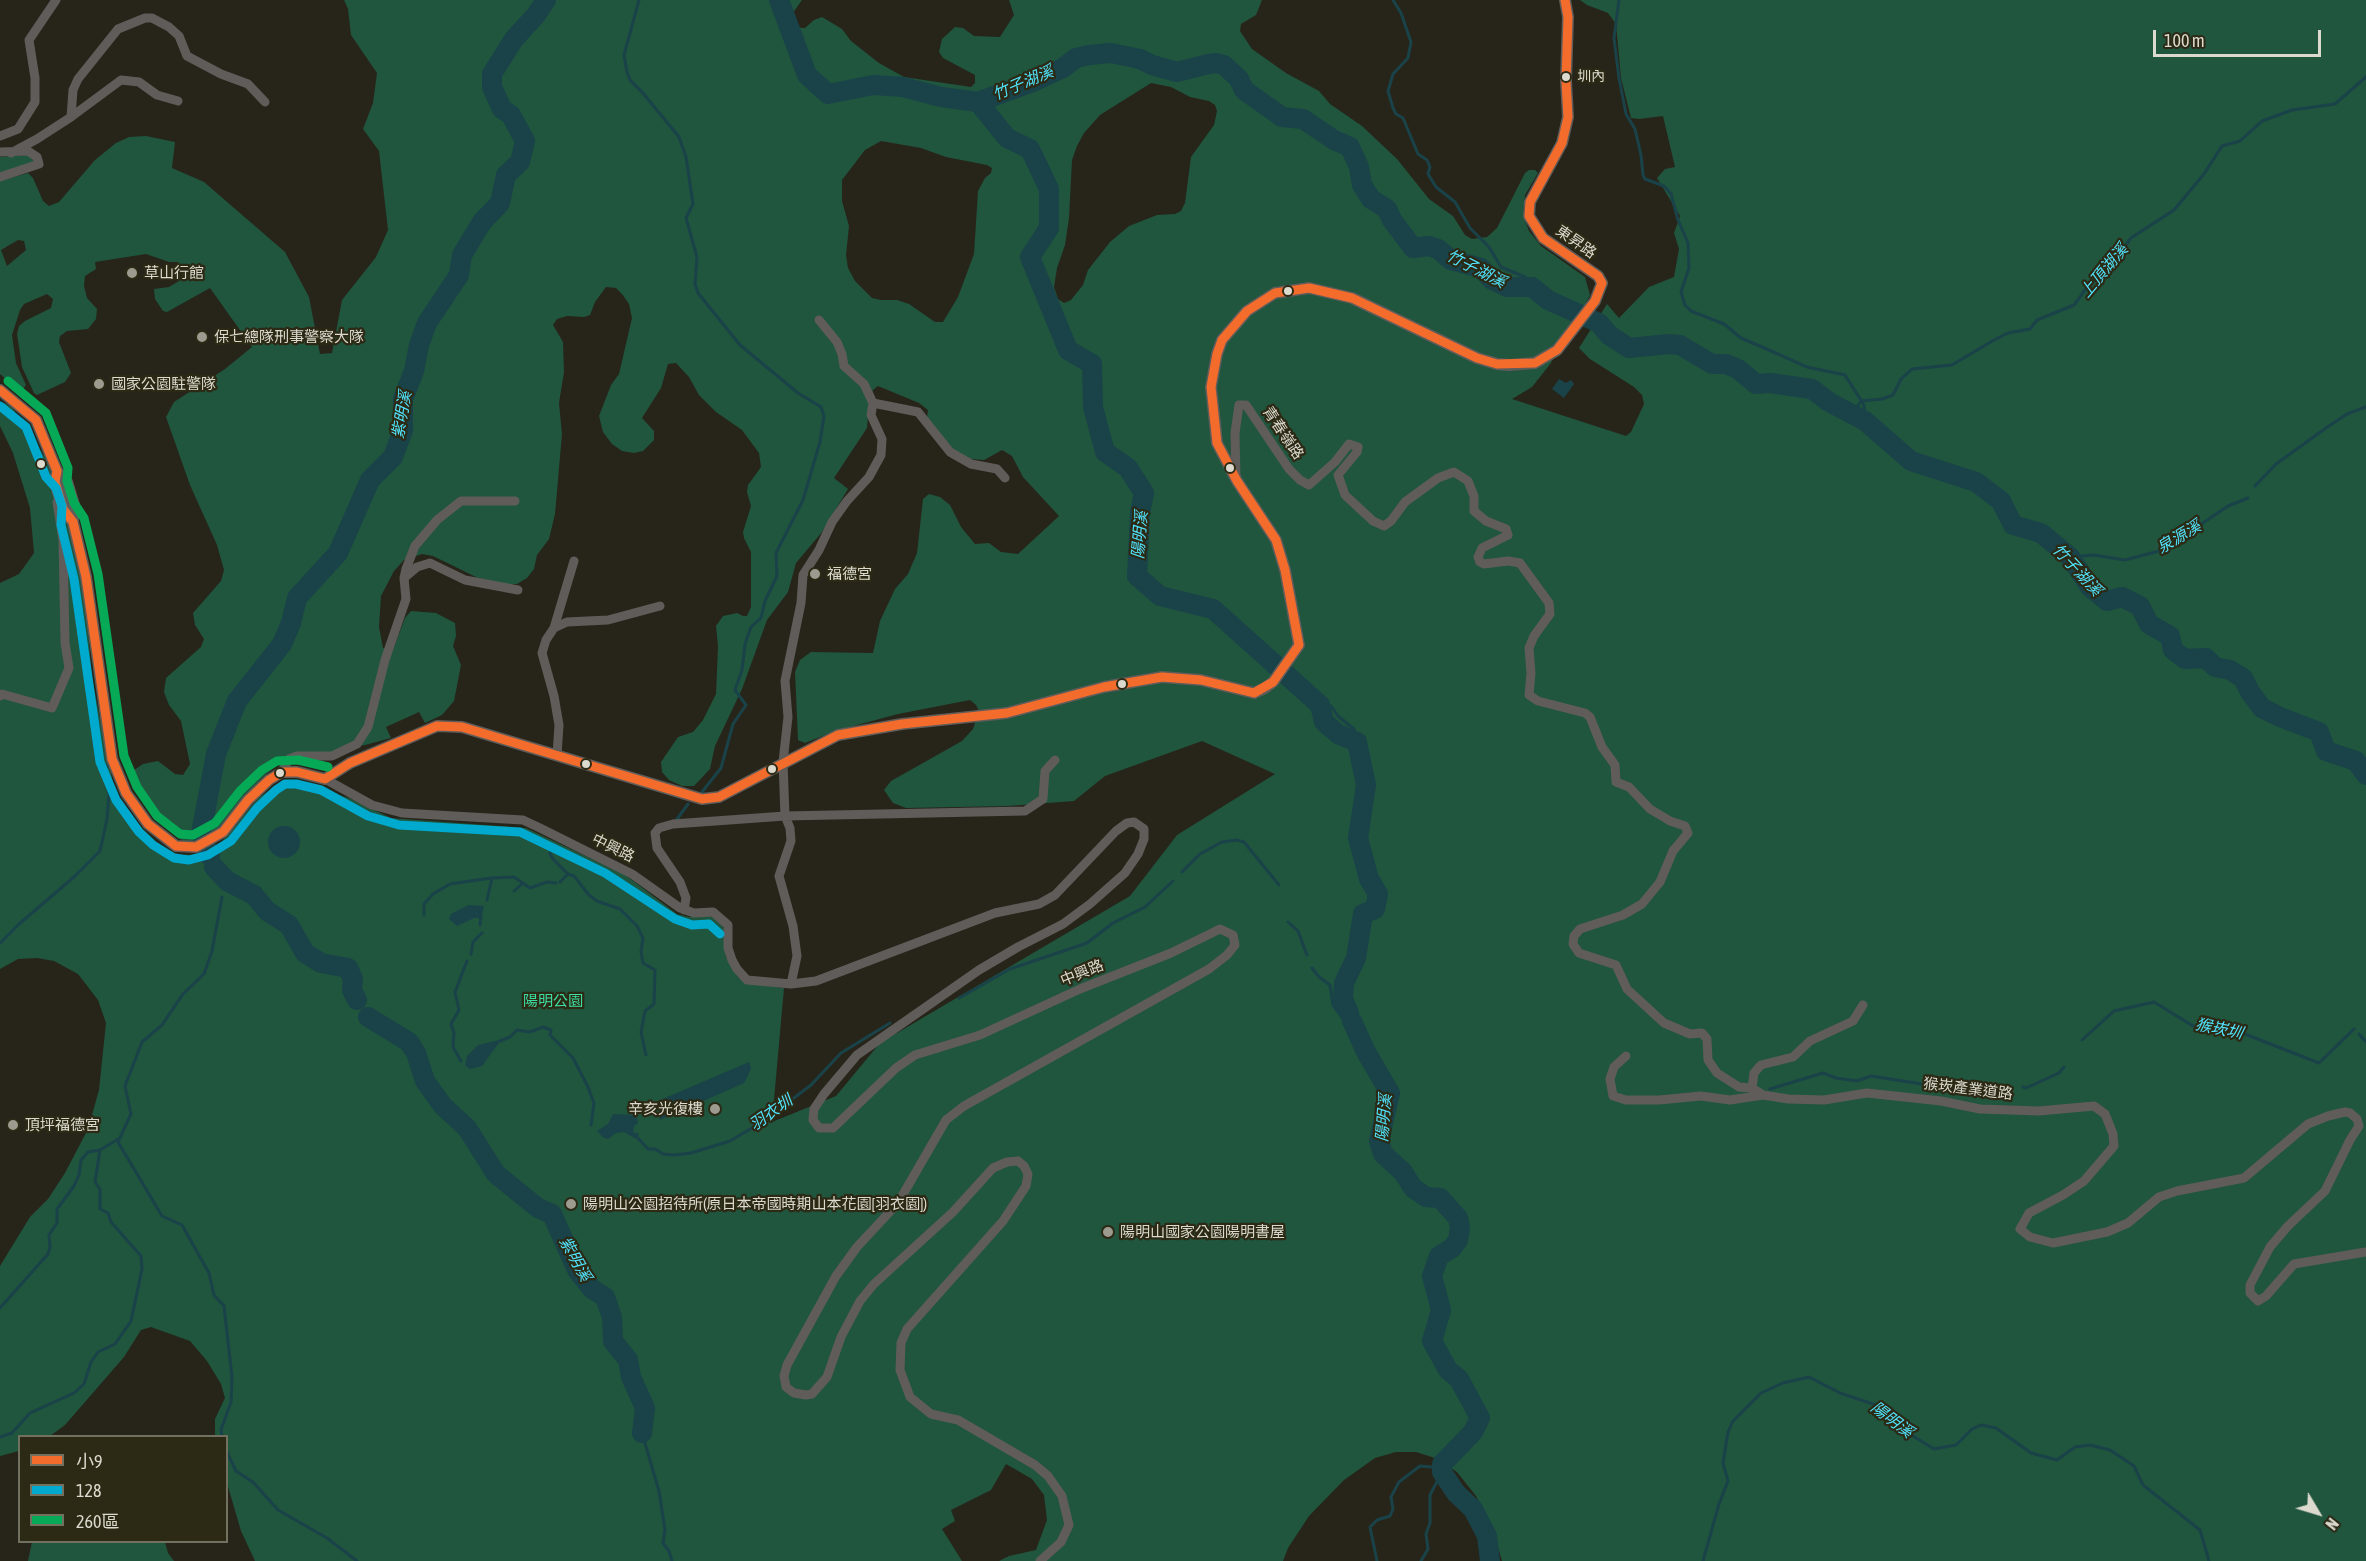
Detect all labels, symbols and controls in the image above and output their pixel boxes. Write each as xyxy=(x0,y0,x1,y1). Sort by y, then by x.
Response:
scale bar xyxy=(2156,18,2324,56)
text: 100 m xyxy=(2164,30,2205,51)
water label: 竹子湖溪 xyxy=(990,62,1056,104)
place label: 圳內 xyxy=(1577,69,1605,85)
marker: 圳內 xyxy=(1560,71,1572,83)
street label: 東昇路 xyxy=(1552,222,1600,262)
water label: 上頂湖溪 xyxy=(2076,240,2132,302)
water label: 竹子湖溪 xyxy=(1443,246,1509,292)
place label: 草山行館 xyxy=(144,264,204,282)
marker: 草山行館 xyxy=(125,266,139,280)
unlabelled marker xyxy=(1282,285,1294,297)
place label: 保七總隊刑事警察大隊 xyxy=(214,328,364,346)
marker: 保七總隊刑事警察大隊 xyxy=(195,330,209,344)
place label: 國家公園駐警隊 xyxy=(111,375,216,393)
marker: 國家公園駐警隊 xyxy=(92,377,106,391)
water label: 紫明溪 xyxy=(388,390,416,440)
street label: 青春嶺路 xyxy=(1259,403,1307,463)
unlabelled marker xyxy=(35,458,47,470)
unlabelled marker xyxy=(1224,462,1236,474)
water label: 陽明溪 xyxy=(1128,510,1152,560)
water label: 泉源溪 xyxy=(2153,516,2205,558)
water label: 竹子湖溪 xyxy=(2048,540,2106,600)
place label: 福德宮 xyxy=(827,565,872,583)
marker: 福德宮 xyxy=(808,567,822,581)
unlabelled marker xyxy=(1116,678,1128,690)
unlabelled marker xyxy=(580,758,592,770)
unlabelled marker xyxy=(766,763,778,775)
unlabelled marker xyxy=(274,767,286,779)
street label: 中興路 xyxy=(589,830,637,866)
street label: 中興路 xyxy=(1058,956,1106,990)
park label: 陽明公園 xyxy=(523,992,583,1010)
water label: 猴崁圳 xyxy=(2194,1015,2244,1043)
street label: 猴崁產業道路 xyxy=(1922,1075,2014,1103)
water label: 羽衣圳 xyxy=(746,1091,796,1135)
water label: 陽明溪 xyxy=(1372,1093,1396,1143)
place label: 辛亥光復樓 xyxy=(628,1100,703,1118)
marker: 辛亥光復樓 xyxy=(708,1102,722,1116)
place label: 頂坪福德宮 xyxy=(25,1116,100,1134)
marker: 頂坪福德宮 xyxy=(6,1118,20,1132)
place label: 陽明山公園招待所(原日本帝國時期山本花園[羽衣園]) xyxy=(583,1195,927,1213)
marker: 陽明山公園招待所(原日本帝國時期山本花園[羽衣園]) xyxy=(564,1197,578,1211)
place label: 陽明山國家公園陽明書屋 xyxy=(1120,1223,1285,1241)
marker: 陽明山國家公園陽明書屋 xyxy=(1101,1225,1115,1239)
water label: 紫明溪 xyxy=(555,1233,595,1285)
water label: 陽明溪 xyxy=(1867,1398,1917,1442)
legend xyxy=(18,1435,228,1543)
text: 小9 xyxy=(76,1451,102,1472)
text: 128 xyxy=(76,1480,101,1501)
north arrow xyxy=(2288,1483,2348,1543)
text: 260區 xyxy=(76,1511,119,1532)
text: N xyxy=(2322,1515,2342,1533)

